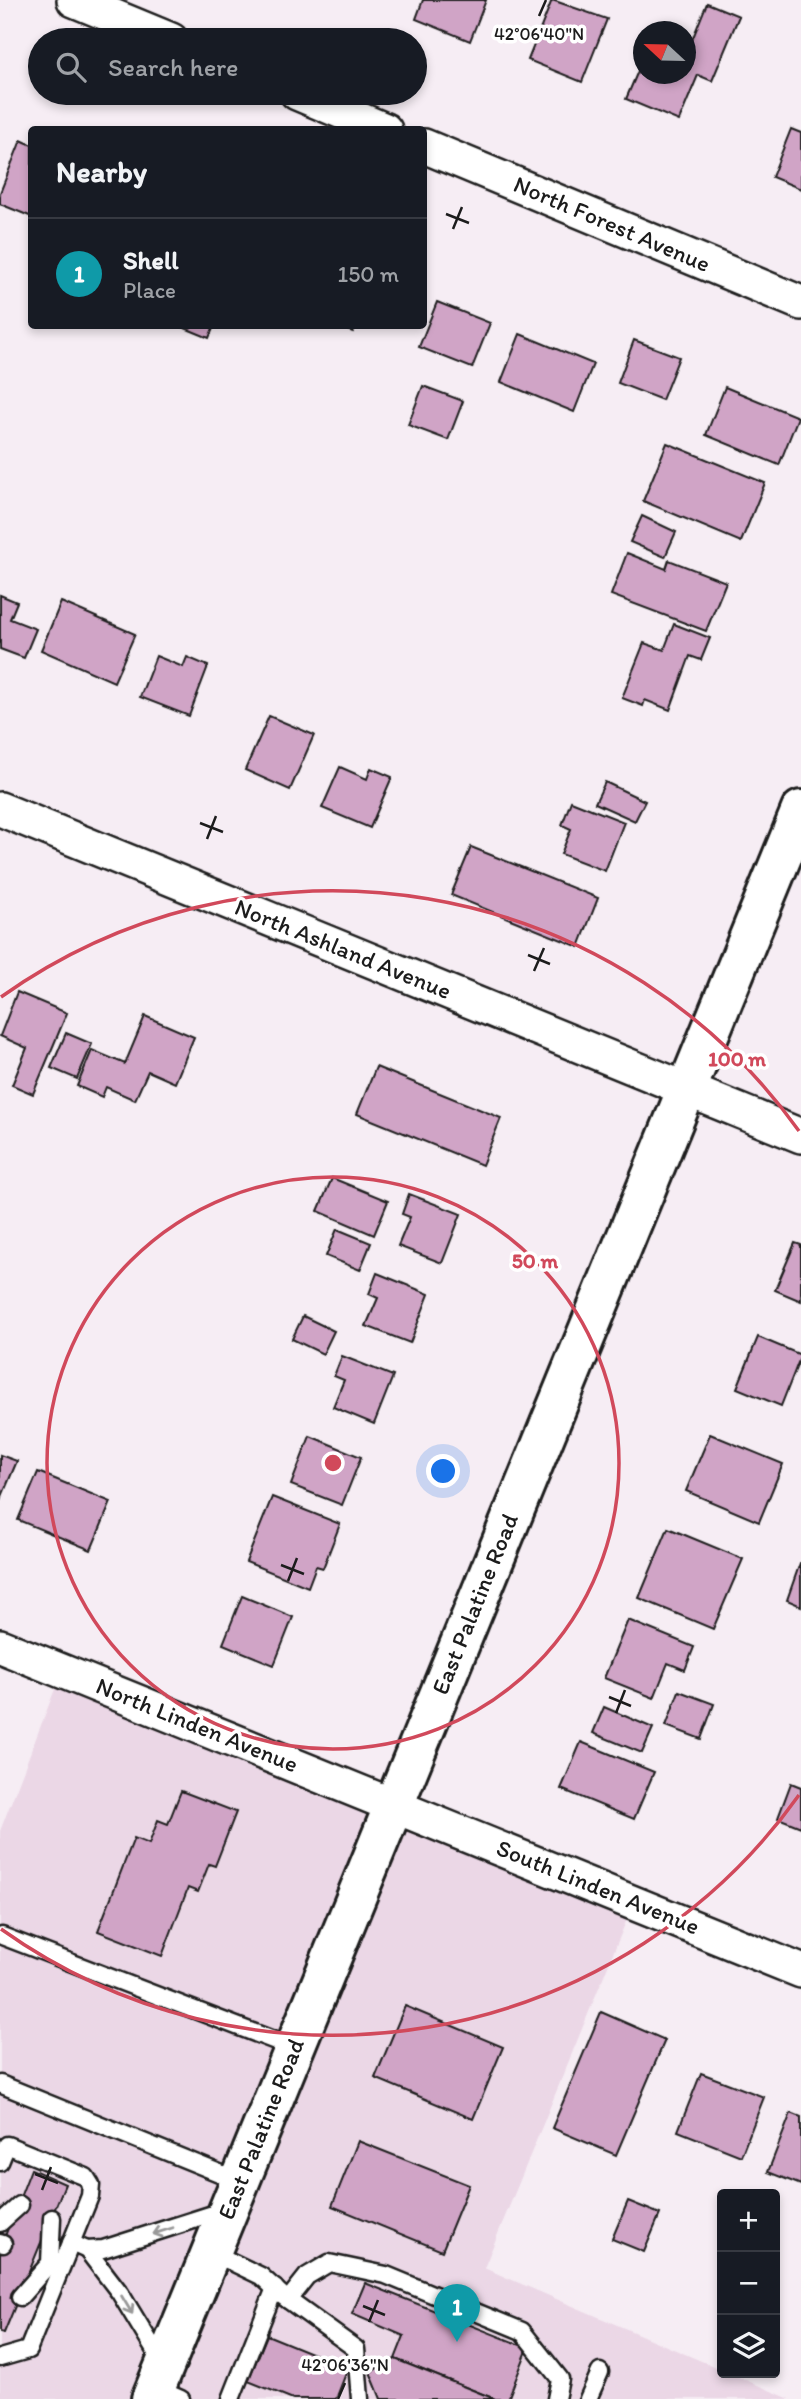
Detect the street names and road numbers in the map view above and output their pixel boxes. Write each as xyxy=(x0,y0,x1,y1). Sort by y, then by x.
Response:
street label: North Forest Avenue xyxy=(509,169,715,278)
street label: North Ashland Avenue xyxy=(231,892,456,1005)
street label: East Palatine Road xyxy=(425,1509,524,1699)
street label: North Linden Avenue xyxy=(92,1671,303,1778)
street label: South Linden Avenue xyxy=(492,1833,704,1941)
street label: East Palatine Road xyxy=(211,2034,310,2224)

